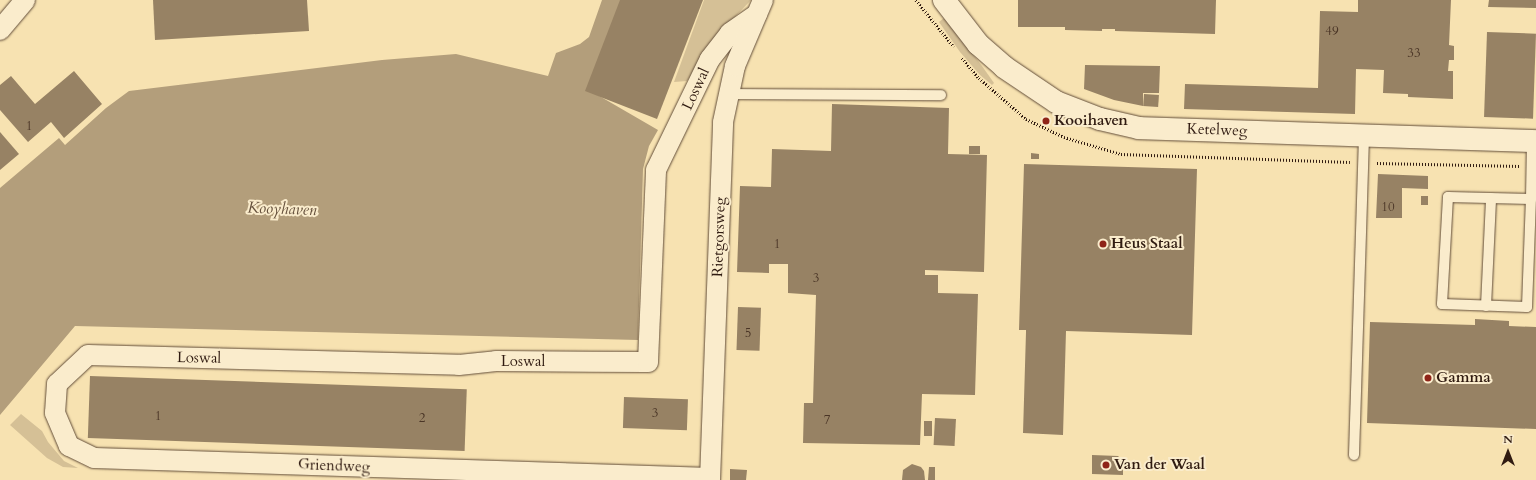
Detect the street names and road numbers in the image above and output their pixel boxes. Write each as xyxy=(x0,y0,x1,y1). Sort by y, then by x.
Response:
street label: Loswal xyxy=(678,65,714,113)
street label: Ketelweg xyxy=(1186,120,1248,140)
street label: Rietgorsweg xyxy=(709,197,729,277)
street label: Loswal xyxy=(177,349,221,367)
street label: Loswal xyxy=(501,353,545,371)
street label: Griendweg xyxy=(298,456,370,476)

